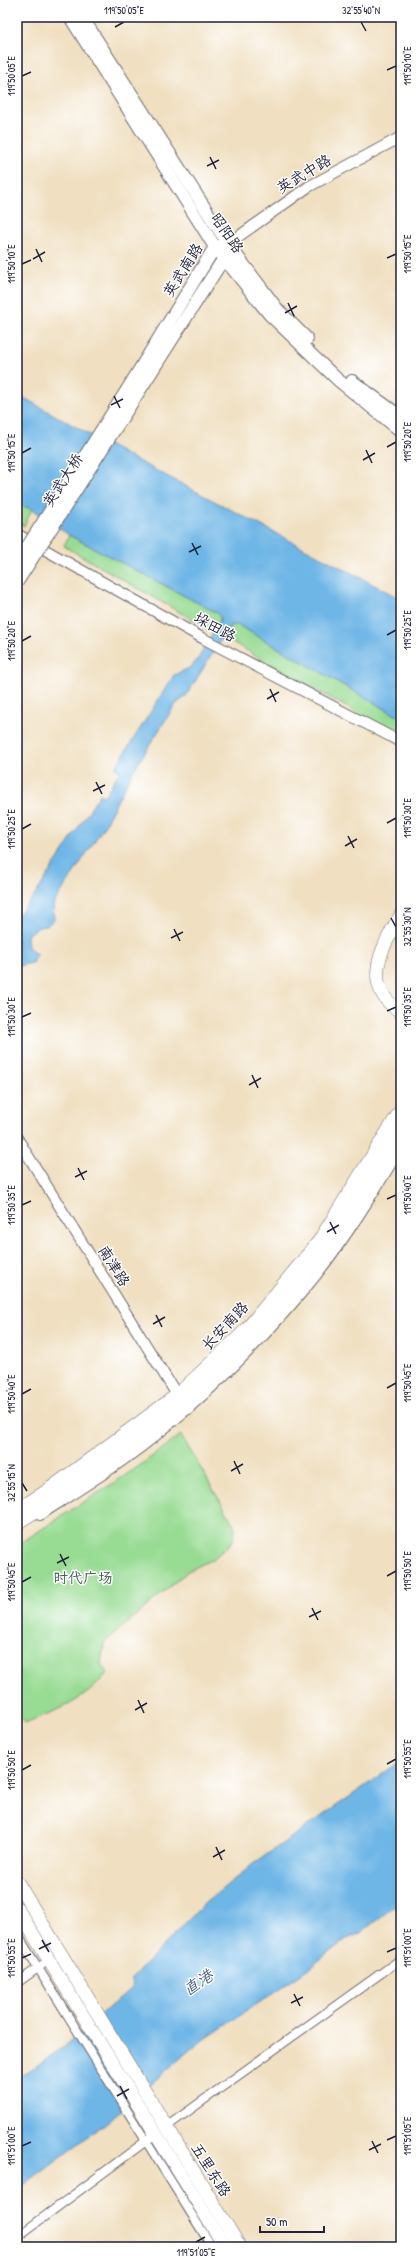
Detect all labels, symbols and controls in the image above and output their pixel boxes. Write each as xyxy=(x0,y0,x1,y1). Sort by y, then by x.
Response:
text: 119°50'05"E xyxy=(104,4,144,17)
text: 32°55'40"N xyxy=(342,4,380,17)
text: 119°50'10"E xyxy=(401,46,414,86)
text: 119°50'05"E xyxy=(5,56,18,96)
street label: 英武中路 xyxy=(273,149,335,198)
street label: 昭阳路 xyxy=(206,208,249,257)
text: 119°50'15"E xyxy=(401,234,414,273)
street label: 英武南路 xyxy=(158,239,207,301)
text: 119°50'10"E xyxy=(5,244,18,284)
text: 119°50'20"E xyxy=(401,421,414,462)
text: 119°50'15"E xyxy=(5,433,18,472)
street label: 英武大桥 xyxy=(37,449,88,511)
street label: 垛田路 xyxy=(190,607,240,646)
text: 119°50'25"E xyxy=(401,609,414,650)
text: 119°50'20"E xyxy=(5,620,18,661)
text: 119°50'30"E xyxy=(401,797,414,838)
text: 119°50'25"E xyxy=(5,808,18,849)
text: 32°55'30"N xyxy=(401,908,414,946)
text: 119°50'35"E xyxy=(401,987,414,1027)
text: 119°50'30"E xyxy=(5,996,18,1037)
text: 119°50'40"E xyxy=(401,1175,414,1215)
text: 119°50'35"E xyxy=(5,1185,18,1225)
street label: 南津路 xyxy=(94,1241,135,1290)
street label: 长安南路 xyxy=(196,1297,253,1355)
text: 119°50'45"E xyxy=(401,1363,414,1403)
text: 119°50'40"E xyxy=(5,1374,18,1414)
text: 32°55'15"N xyxy=(5,1464,18,1502)
text: 119°50'50"E xyxy=(401,1551,414,1591)
text: 119°50'45"E xyxy=(5,1562,18,1602)
park label: 时代广场 xyxy=(53,1567,113,1588)
text: 119°50'55"E xyxy=(401,1739,414,1779)
text: 119°50'50"E xyxy=(5,1750,18,1790)
text: 119°51'00"E xyxy=(401,1928,414,1968)
text: 119°50'55"E xyxy=(5,1938,18,1978)
water label: 直港 xyxy=(179,1963,219,2000)
text: 119°51'05"E xyxy=(401,2116,414,2155)
text: 119°51'00"E xyxy=(5,2126,18,2166)
street label: 五里东路 xyxy=(187,2139,236,2201)
scale bar xyxy=(260,2208,324,2234)
text: 50 m xyxy=(266,2213,287,2230)
text: 119°51'05"E xyxy=(177,2246,216,2259)

